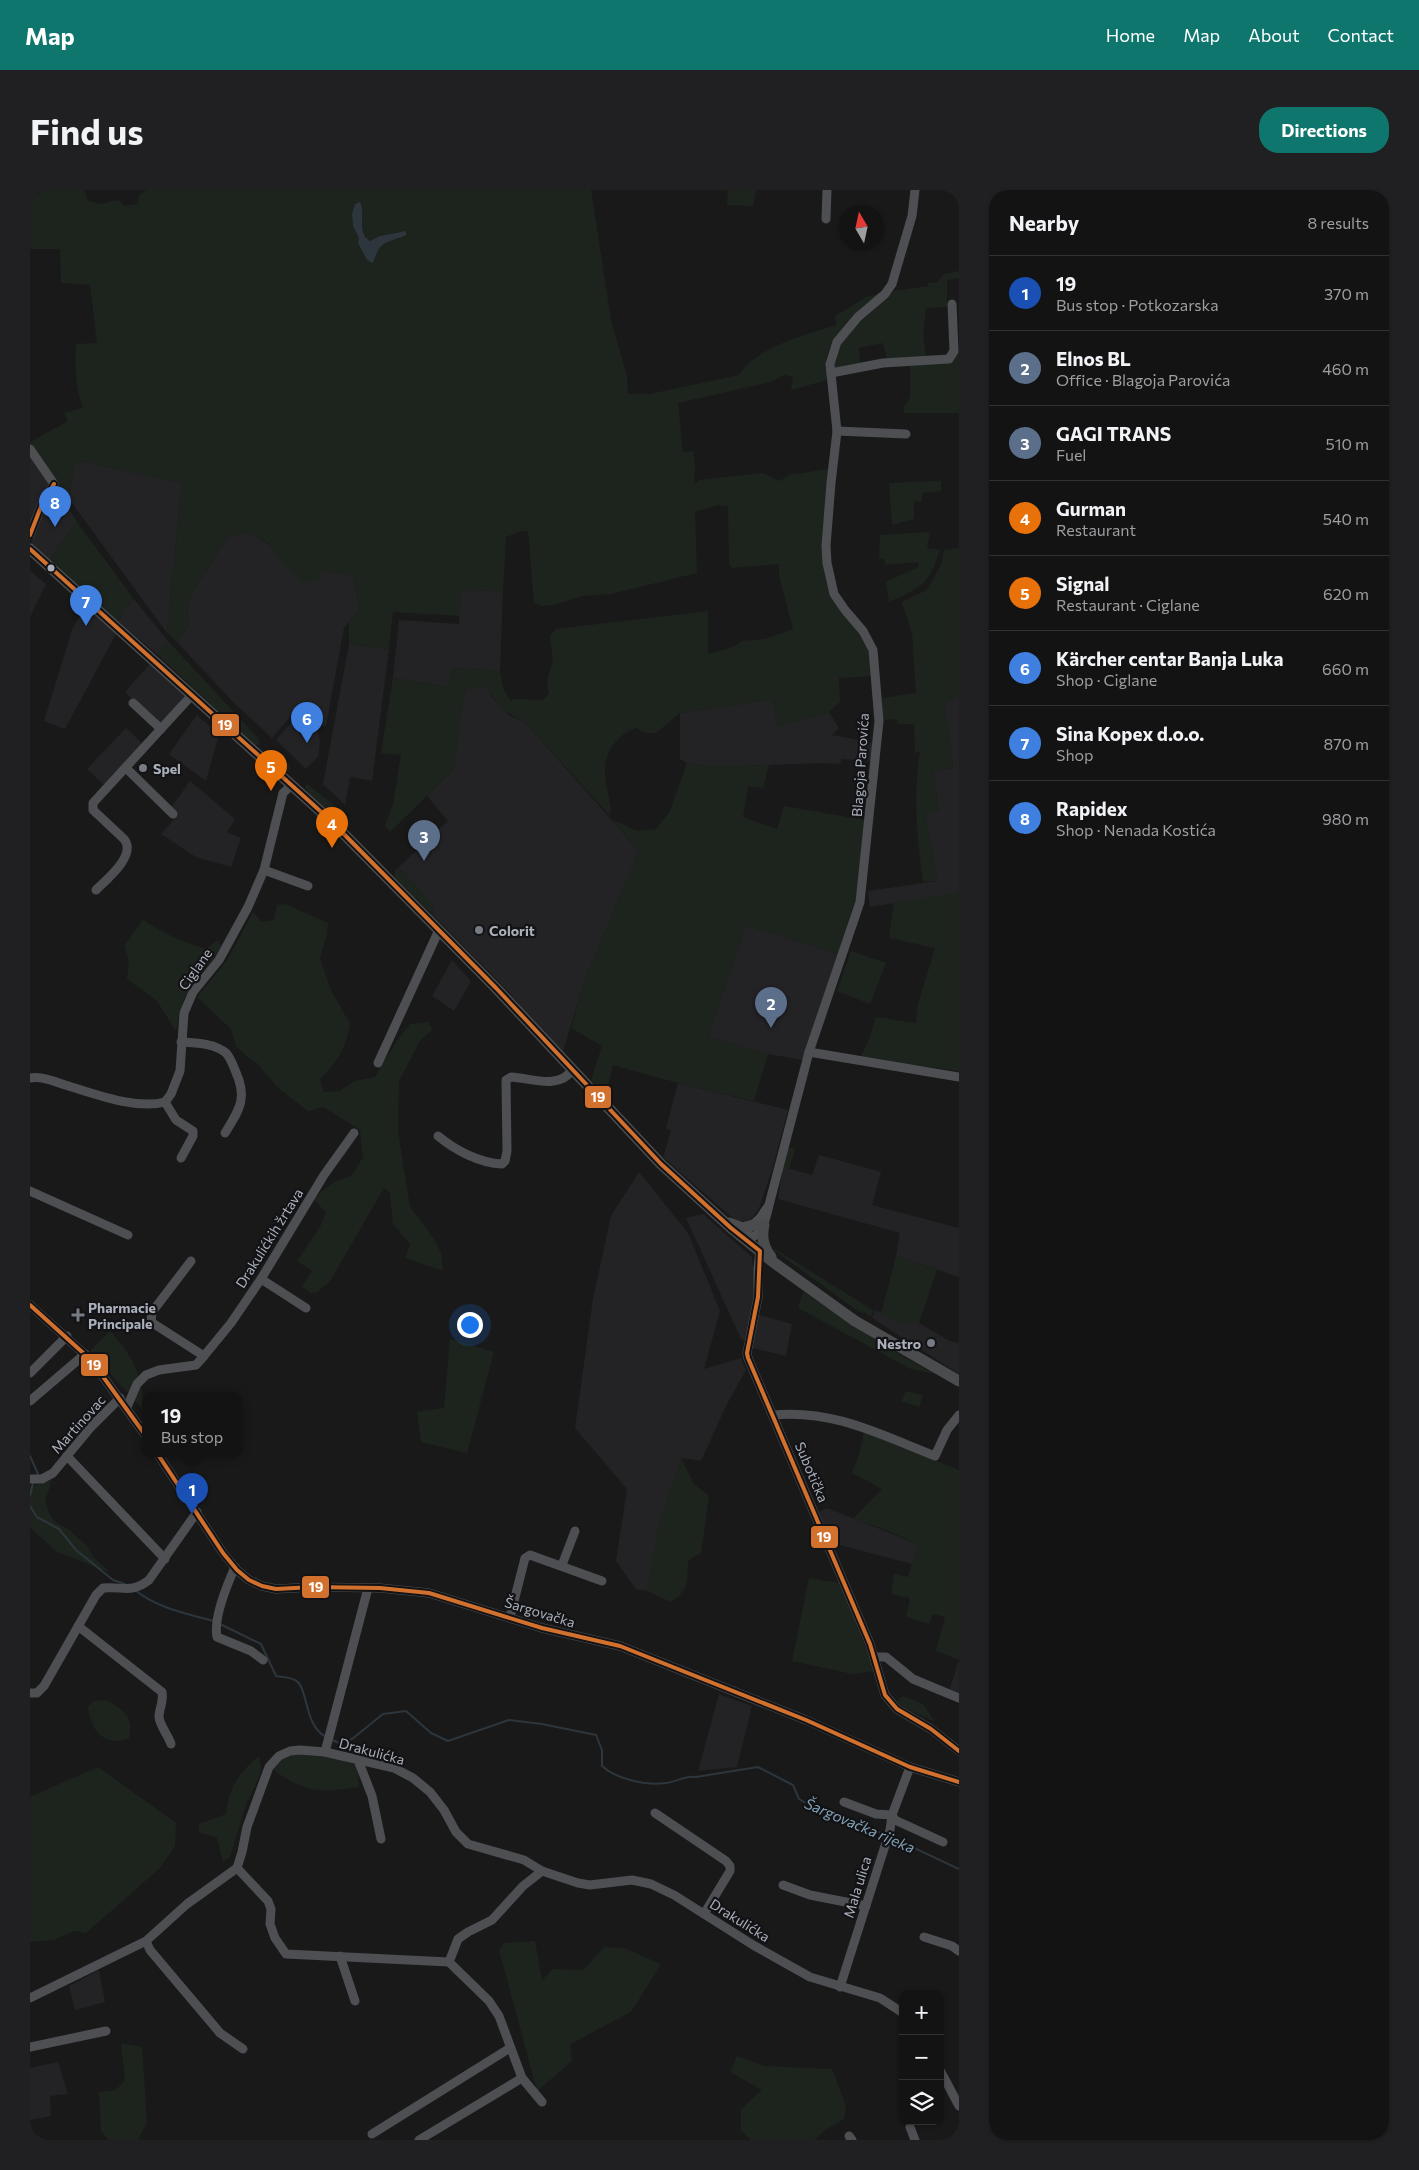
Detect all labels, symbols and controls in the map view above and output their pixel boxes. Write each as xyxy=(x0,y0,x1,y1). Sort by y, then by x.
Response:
text: Map xyxy=(25,21,75,50)
text: Home xyxy=(1106,24,1155,46)
text: Map xyxy=(1183,24,1220,46)
text: About xyxy=(1248,24,1300,46)
text: Contact xyxy=(1328,24,1394,46)
button: Directions xyxy=(1259,107,1389,153)
text: Find us xyxy=(30,109,144,152)
north arrow xyxy=(839,205,884,250)
text: Nearby xyxy=(1009,210,1079,235)
text: 8 results xyxy=(1308,213,1369,232)
text: 19 xyxy=(1056,272,1076,295)
text: 1 xyxy=(1021,284,1029,303)
text: 370 m xyxy=(1324,284,1369,303)
text: Bus stop · Potkozarska xyxy=(1056,295,1219,314)
text: Elnos BL xyxy=(1056,347,1131,370)
text: 2 xyxy=(1020,359,1030,378)
text: 460 m xyxy=(1322,359,1369,378)
text: Office · Blagoja Parovića xyxy=(1056,370,1230,389)
text: GAGI TRANS xyxy=(1056,422,1171,445)
text: 3 xyxy=(1020,434,1030,453)
text: 510 m xyxy=(1326,434,1369,453)
text: Fuel xyxy=(1056,445,1086,464)
pin: 8 xyxy=(39,486,71,527)
text: Gurman xyxy=(1056,497,1126,520)
text: 4 xyxy=(1020,509,1030,528)
text: 540 m xyxy=(1323,509,1369,528)
text: Restaurant xyxy=(1056,520,1136,539)
unlabelled marker xyxy=(46,563,56,573)
text: Signal xyxy=(1056,572,1109,595)
text: 5 xyxy=(1020,584,1030,603)
text: 620 m xyxy=(1323,584,1369,603)
pin: 7 xyxy=(70,585,102,626)
text: Restaurant · Ciglane xyxy=(1056,595,1200,614)
text: Kärcher centar Banja Luka xyxy=(1056,647,1283,670)
text: 6 xyxy=(1020,659,1030,678)
text: 660 m xyxy=(1322,659,1369,678)
text: Shop · Ciglane xyxy=(1056,670,1157,689)
pin: 6 xyxy=(291,702,323,743)
line badge: 19 xyxy=(211,713,240,737)
street label: Blagoja Parovića xyxy=(848,713,872,817)
text: 19 xyxy=(218,716,233,733)
text: Sina Kopex d.o.o. xyxy=(1056,722,1204,745)
text: 7 xyxy=(1021,734,1029,753)
text: 870 m xyxy=(1323,734,1369,753)
text: Shop xyxy=(1056,745,1094,764)
pin: 5 xyxy=(255,750,287,791)
place label: Spel xyxy=(153,760,181,777)
marker: Spel xyxy=(137,762,149,774)
text: Rapidex xyxy=(1056,797,1127,820)
pin: 4 xyxy=(316,807,348,848)
text: 8 xyxy=(1020,809,1030,828)
text: 980 m xyxy=(1322,809,1369,828)
pin: 3 xyxy=(408,820,440,861)
text: Shop · Nenada Kostića xyxy=(1056,820,1216,839)
place label: Colorit xyxy=(489,922,535,939)
marker: Colorit xyxy=(473,924,485,936)
street label: Ciglane xyxy=(175,945,215,993)
pin: 2 xyxy=(755,987,787,1028)
line badge: 19 xyxy=(584,1085,612,1109)
text: 19 xyxy=(591,1088,606,1105)
street label: Drakulićkih žrtava xyxy=(232,1185,306,1291)
place label: Pharmacie Principale xyxy=(88,1299,156,1332)
marker: Pharmacie Principale xyxy=(72,1309,84,1321)
your location xyxy=(457,1312,483,1338)
place label: Nestro xyxy=(877,1335,921,1352)
marker: Nestro xyxy=(925,1337,937,1349)
line badge: 19 xyxy=(80,1353,109,1377)
text: 19 xyxy=(87,1356,102,1373)
street label: Martinovac xyxy=(47,1391,109,1457)
popup xyxy=(142,1392,242,1457)
text: 19 xyxy=(161,1404,181,1427)
text: Bus stop xyxy=(161,1427,223,1446)
street label: Subotička xyxy=(792,1439,832,1505)
pin: 1 xyxy=(176,1473,208,1514)
line badge: 19 xyxy=(810,1525,839,1549)
text: 19 xyxy=(817,1528,832,1545)
line badge: 19 xyxy=(301,1575,330,1599)
text: 19 xyxy=(309,1578,324,1595)
street label: Šargovačka xyxy=(503,1593,577,1631)
street label: Drakulićka xyxy=(337,1734,407,1768)
water label: Šargovačka rijeka xyxy=(802,1793,918,1856)
street label: Mala ulica xyxy=(840,1854,874,1920)
street label: Drakulićka xyxy=(707,1895,773,1945)
map controls xyxy=(899,1990,944,2125)
button: + xyxy=(899,1990,944,2035)
button: − xyxy=(899,2035,944,2080)
button: layers xyxy=(899,2080,944,2125)

